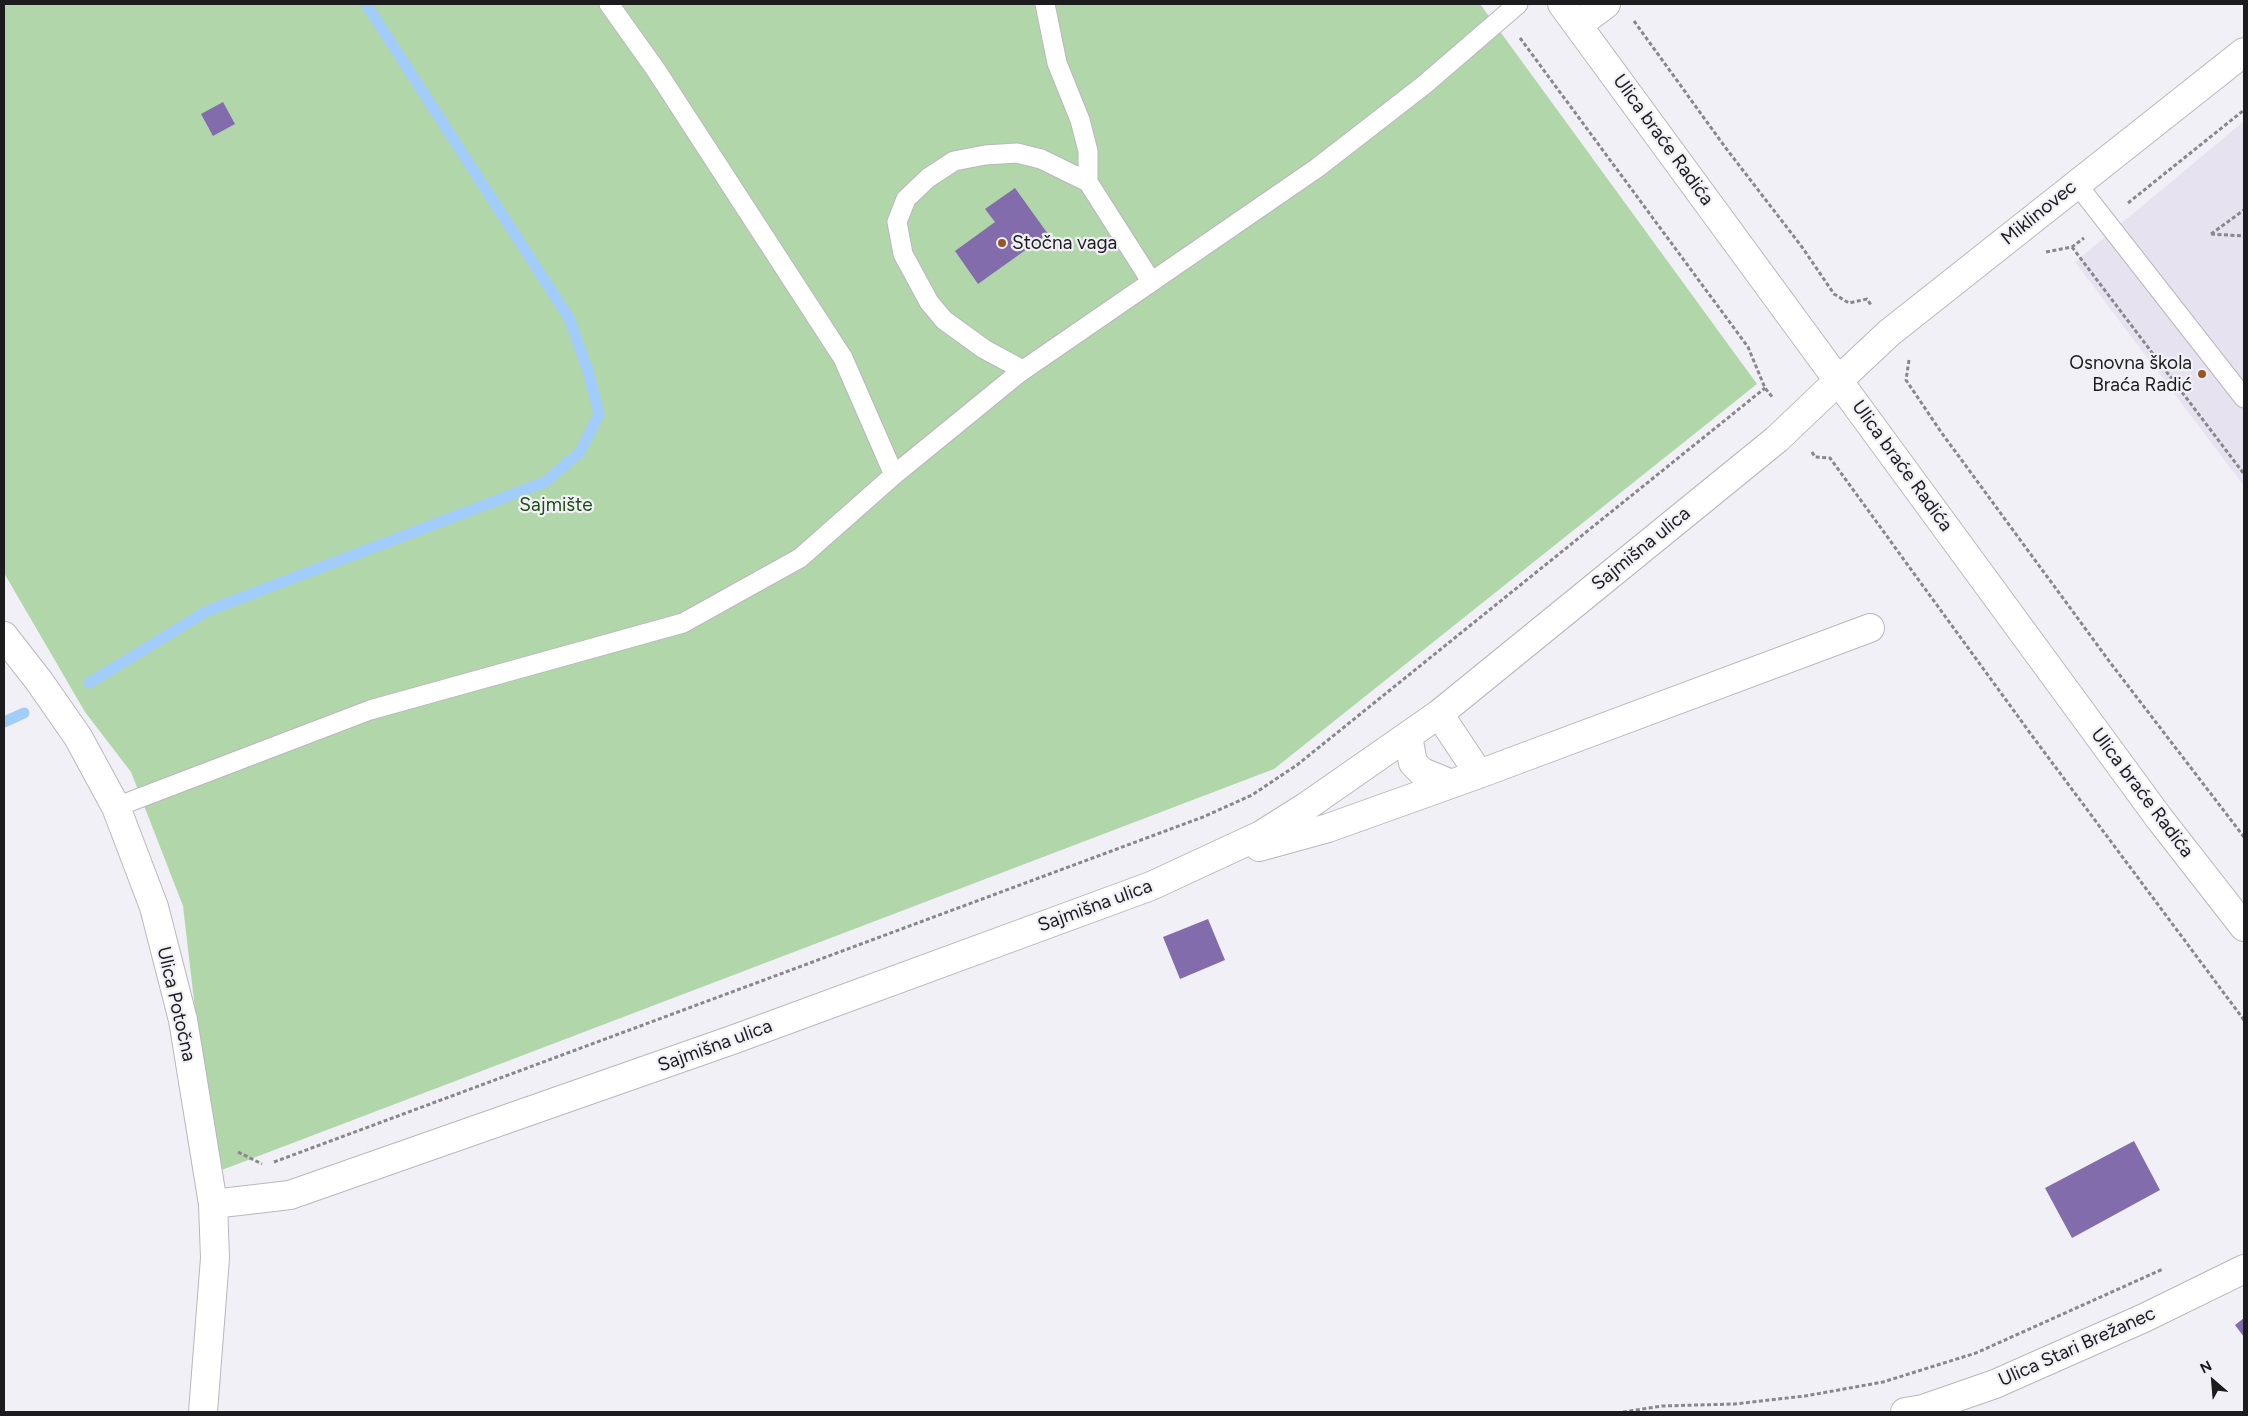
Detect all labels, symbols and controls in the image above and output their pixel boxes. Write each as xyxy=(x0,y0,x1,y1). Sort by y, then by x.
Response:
street label: Ulica braće Radića xyxy=(1608,70,1718,210)
street label: Miklinovec xyxy=(1997,176,2081,250)
place label: Stočna vaga xyxy=(1012,232,1117,254)
marker: Stočna vaga xyxy=(996,237,1008,249)
place label: Osnovna škola Braća Radić xyxy=(2069,352,2192,396)
marker: Osnovna škola Braća Radić xyxy=(2196,368,2208,380)
street label: Ulica braće Radića xyxy=(1847,396,1957,536)
park label: Sajmište xyxy=(519,494,593,516)
street label: Sajmišna ulica xyxy=(1587,502,1695,596)
street label: Ulica braće Radića xyxy=(2086,724,2198,862)
street label: Sajmišna ulica xyxy=(1035,875,1155,937)
street label: Ulica Potočna xyxy=(152,944,200,1064)
street label: Sajmišna ulica xyxy=(655,1015,775,1077)
street label: Ulica Stari Brežanec xyxy=(1995,1302,2159,1392)
north arrow xyxy=(2188,1356,2238,1406)
text: N xyxy=(2197,1357,2215,1377)

